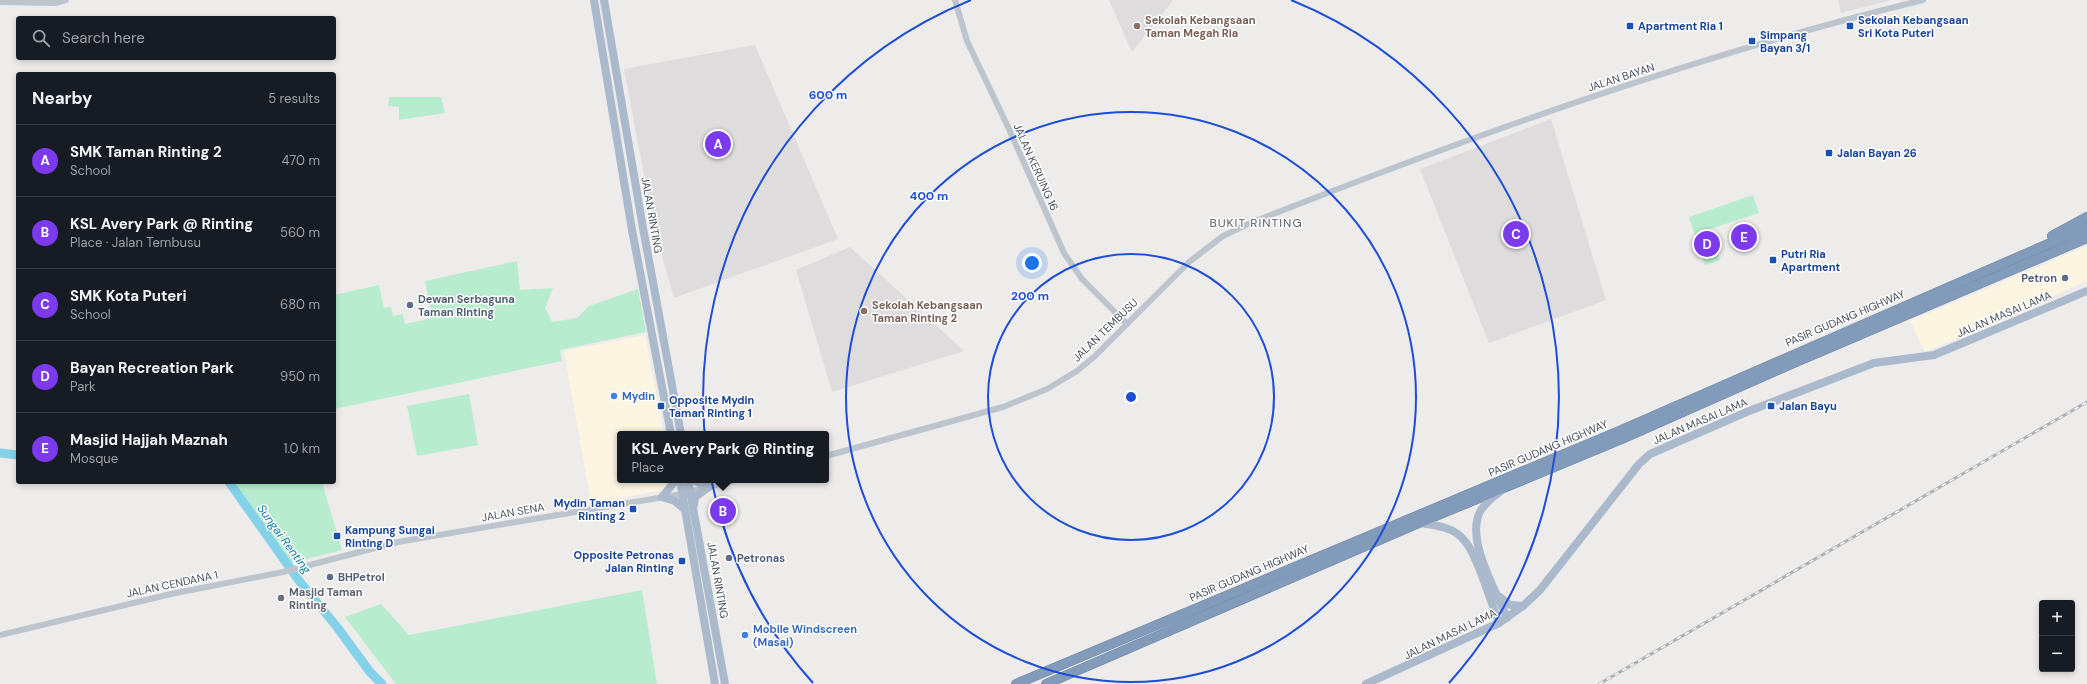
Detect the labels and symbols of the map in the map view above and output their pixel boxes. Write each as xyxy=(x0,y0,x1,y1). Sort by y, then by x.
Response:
place label: Sekolah Kebangsaan Taman Megah Ria xyxy=(1145,13,1256,40)
place label: Sekolah Kebangsaan Sri Kota Puteri xyxy=(1858,13,1969,40)
place label: Apartment Ria 1 xyxy=(1638,19,1723,33)
marker: Sekolah Kebangsaan Taman Megah Ria xyxy=(1132,21,1142,31)
marker: Apartment Ria 1 xyxy=(1625,21,1635,31)
marker: Sekolah Kebangsaan Sri Kota Puteri xyxy=(1845,21,1855,31)
place label: Simpang Bayan 3/1 xyxy=(1760,28,1810,55)
marker: Simpang Bayan 3/1 xyxy=(1747,36,1757,46)
street label: JALAN BAYAN xyxy=(1586,60,1656,94)
text: 600 m xyxy=(809,87,847,103)
street label: JALAN KERUING 16 xyxy=(1010,121,1062,213)
pin: A xyxy=(705,129,731,159)
place label: Jalan Bayan 26 xyxy=(1837,146,1917,160)
marker: Jalan Bayan 26 xyxy=(1824,148,1834,158)
street label: JALAN RINTING xyxy=(638,176,666,254)
text: 400 m xyxy=(910,188,948,204)
district label: BUKIT RINTING xyxy=(1210,215,1303,231)
pin: C xyxy=(1503,219,1529,249)
pin: E xyxy=(1731,222,1757,252)
pin: D xyxy=(1694,229,1720,259)
place label: Putri Ria Apartment xyxy=(1781,247,1840,274)
your location xyxy=(1022,253,1042,273)
marker: Putri Ria Apartment xyxy=(1768,255,1778,265)
place label: Petron xyxy=(2021,271,2057,285)
marker: Petron xyxy=(2060,273,2070,283)
street label: PASIR GUDANG HIGHWAY xyxy=(1783,286,1907,350)
text: 200 m xyxy=(1011,288,1049,304)
street label: JALAN MASAI LAMA xyxy=(1955,288,2053,340)
place label: Dewan Serbaguna Taman RInting xyxy=(418,292,515,319)
street label: JALAN TEMBUSU xyxy=(1069,295,1141,365)
place label: Sekolah Kebangsaan Taman Rinting 2 xyxy=(872,298,983,325)
marker: Dewan Serbaguna Taman RInting xyxy=(405,300,415,310)
marker: Sekolah Kebangsaan Taman Rinting 2 xyxy=(859,306,869,316)
place label: Mydin xyxy=(622,389,655,403)
centre of rings xyxy=(1124,390,1138,404)
marker: Mydin xyxy=(609,391,619,401)
place label: Opposite Mydin Taman Rinting 1 xyxy=(669,393,755,420)
street label: JALAN MASAI LAMA xyxy=(1651,395,1749,447)
place label: Jalan Bayu xyxy=(1779,399,1837,413)
marker: Opposite Mydin Taman Rinting 1 xyxy=(656,401,666,411)
marker: Jalan Bayu xyxy=(1766,401,1776,411)
street label: PASIR GUDANG HIGHWAY xyxy=(1486,416,1610,480)
place label: Mydin Taman Rinting 2 xyxy=(554,496,625,523)
pin: B xyxy=(710,496,736,526)
street label: JALAN SENA xyxy=(480,500,546,524)
water label: Sungai Renting xyxy=(253,501,315,577)
marker: Mydin Taman Rinting 2 xyxy=(628,504,638,514)
place label: Kampung Sungai Rinting D xyxy=(345,523,435,550)
marker: Kampung Sungai Rinting D xyxy=(332,531,342,541)
street label: JALAN RINTING xyxy=(704,541,732,619)
street label: PASIR GUDANG HIGHWAY xyxy=(1187,541,1311,605)
place label: Opposite Petronas Jalan Rinting xyxy=(574,548,674,575)
place label: Petronas xyxy=(737,551,785,565)
marker: Petronas xyxy=(724,553,734,563)
marker: Opposite Petronas Jalan Rinting xyxy=(677,556,687,566)
street label: JALAN CENDANA 1 xyxy=(125,567,219,601)
place label: BHPetrol xyxy=(338,570,385,584)
marker: BHPetrol xyxy=(325,572,335,582)
place label: Masjid Taman Rinting xyxy=(289,585,363,612)
marker: Masjid Taman Rinting xyxy=(276,593,286,603)
street label: JALAN MASAI LAMA xyxy=(1401,605,1499,663)
place label: Mobile Windscreen (Masai) xyxy=(753,622,857,649)
marker: Mobile Windscreen (Masai) xyxy=(740,630,750,640)

